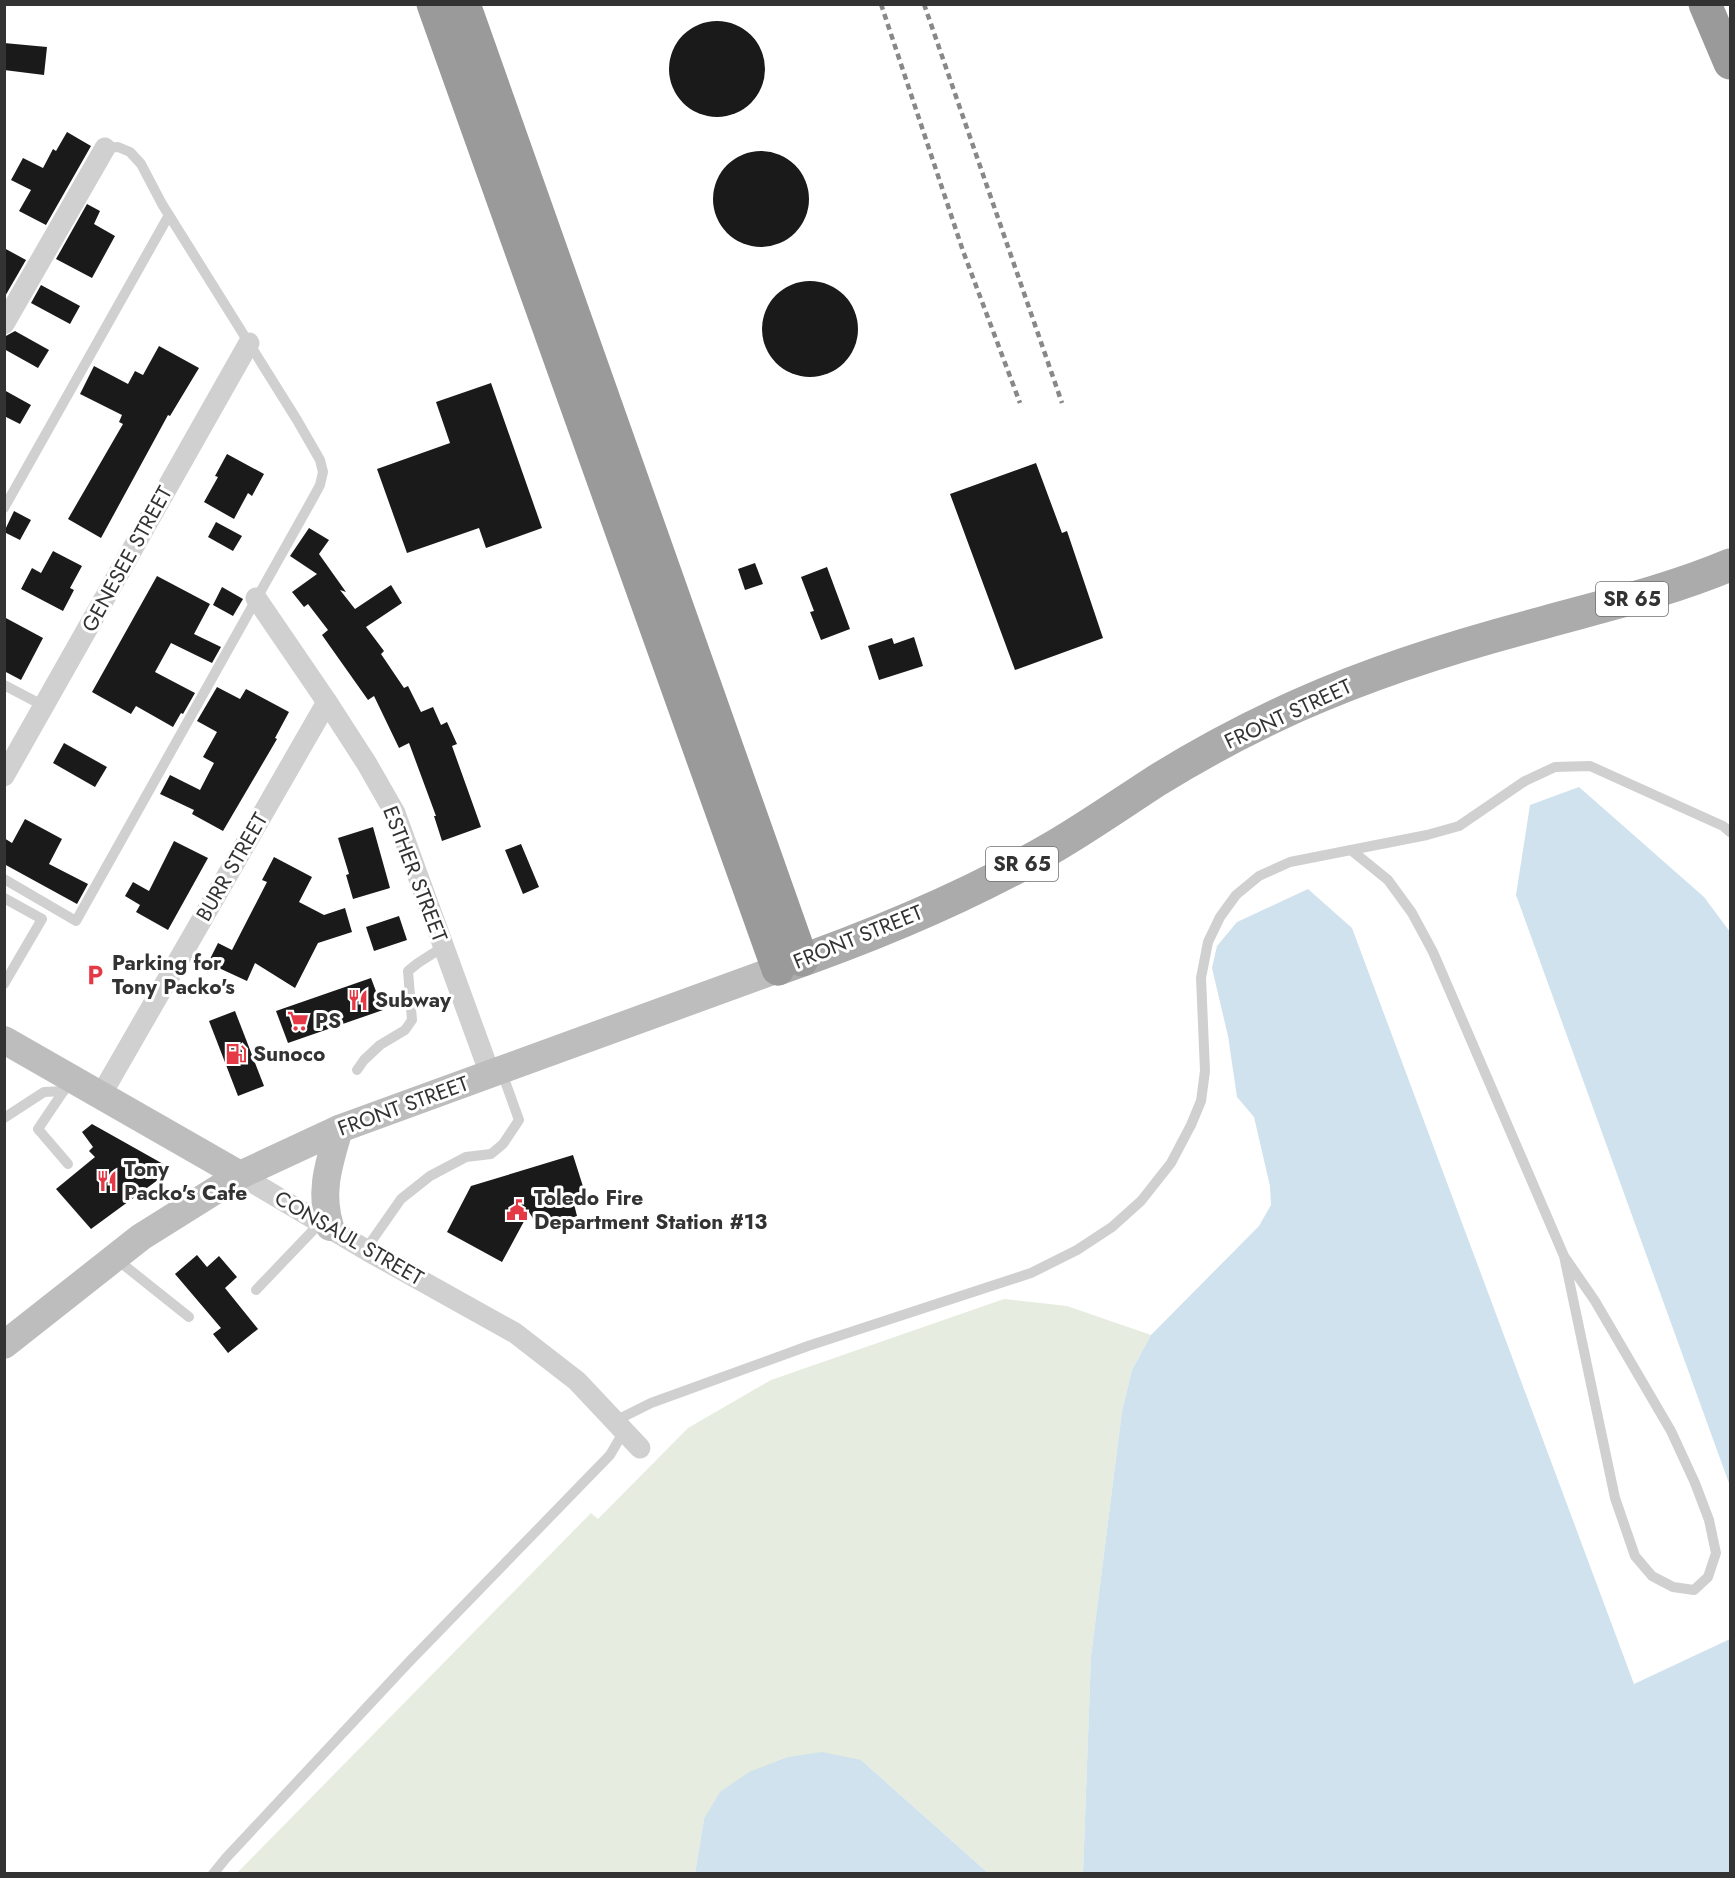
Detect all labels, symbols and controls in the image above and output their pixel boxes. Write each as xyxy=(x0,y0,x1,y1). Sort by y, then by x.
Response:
street label: GENESEE STREET xyxy=(74,480,180,637)
road number: SR 65 xyxy=(1596,582,1668,616)
street label: FRONT STREET xyxy=(1220,671,1357,757)
street label: ESTHER STREET xyxy=(375,802,455,947)
street label: BURR STREET xyxy=(189,807,275,927)
road number: SR 65 xyxy=(986,847,1058,881)
street label: FRONT STREET xyxy=(789,897,927,977)
place label: Parking for Tony Packo's xyxy=(112,948,235,1002)
parking icon: Parking for Tony Packo's xyxy=(83,963,107,987)
place label: Subway xyxy=(375,985,452,1015)
restaurant icon: Subway xyxy=(346,988,370,1012)
place label: PS xyxy=(315,1006,341,1036)
supermarket icon: PS xyxy=(286,1009,310,1033)
place label: Sunoco xyxy=(253,1039,325,1069)
fuel station icon: Sunoco xyxy=(224,1042,248,1066)
street label: FRONT STREET xyxy=(333,1068,473,1144)
place label: Tony Packo's Cafe xyxy=(124,1154,247,1208)
restaurant icon: Tony Packo's Cafe xyxy=(95,1169,119,1193)
street label: CONSAUL STREET xyxy=(269,1183,429,1293)
place label: Toledo Fire Department Station #13 xyxy=(534,1183,767,1237)
public building icon: Toledo Fire Department Station #13 xyxy=(505,1198,529,1222)

